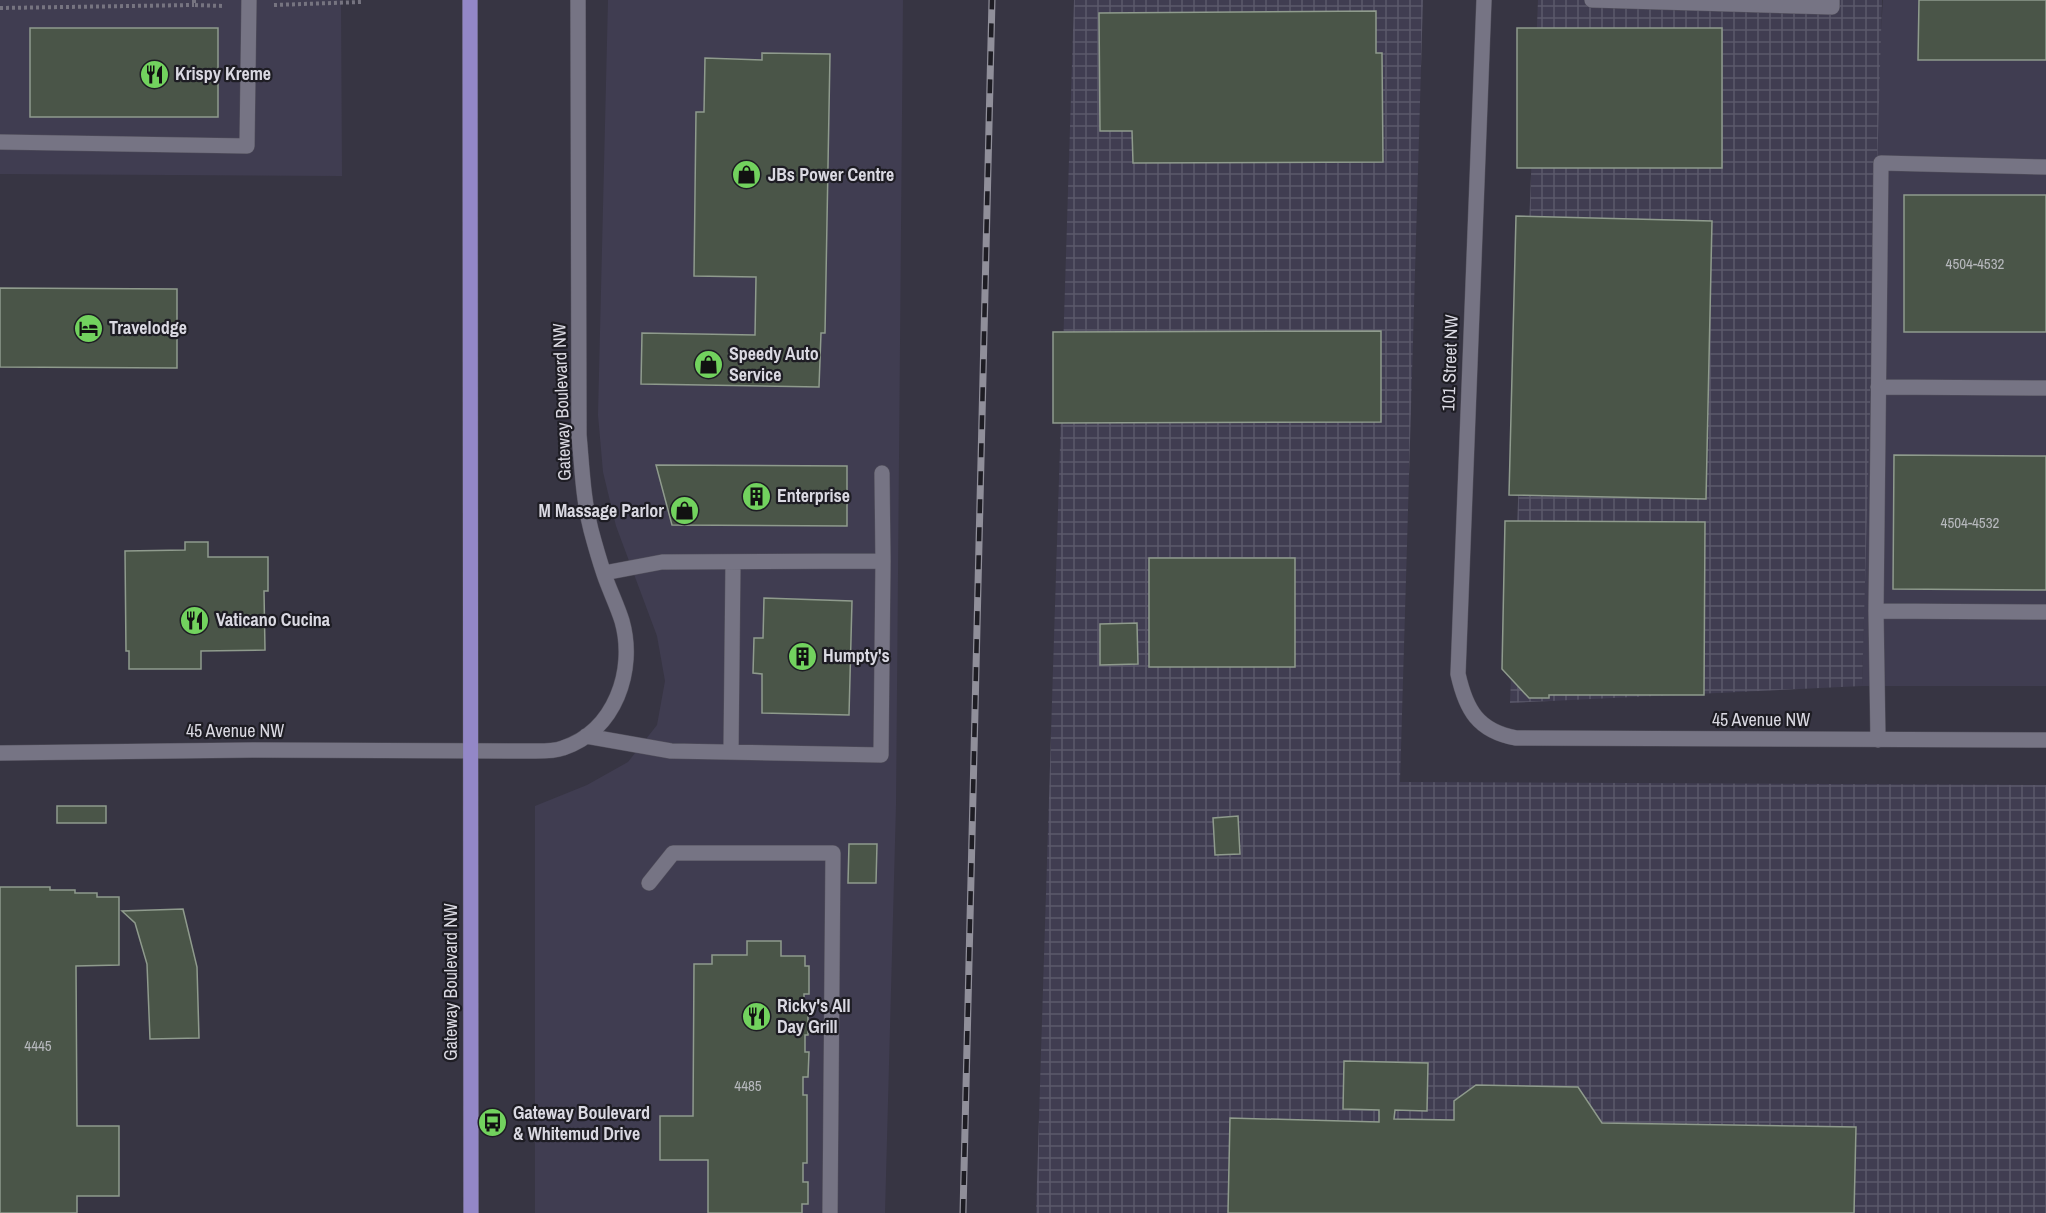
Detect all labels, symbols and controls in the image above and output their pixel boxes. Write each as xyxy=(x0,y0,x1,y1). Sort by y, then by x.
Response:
restaurant icon: Krispy Kreme xyxy=(138,58,170,90)
place label: Krispy Kreme xyxy=(175,61,271,86)
shop icon: JBs Power Centre xyxy=(731,159,763,191)
place label: JBs Power Centre xyxy=(768,162,894,187)
house number: 4504-4532 xyxy=(1946,253,2005,274)
hotel icon: Travelodge xyxy=(72,312,104,344)
street label: 101 Street NW xyxy=(1435,314,1464,412)
place label: Travelodge xyxy=(109,315,187,340)
street label: Gateway Boulevard NW xyxy=(546,323,577,481)
place label: Speedy Auto Service xyxy=(729,341,819,387)
shop icon: Speedy Auto Service xyxy=(692,348,724,380)
building icon: Enterprise xyxy=(740,480,772,512)
place label: Enterprise xyxy=(777,483,850,508)
shop icon: M Massage Parlor xyxy=(669,495,701,527)
place label: M Massage Parlor xyxy=(538,498,664,523)
house number: 4504-4532 xyxy=(1941,512,2000,533)
restaurant icon: Vaticano Cucina xyxy=(179,604,211,636)
place label: Vaticano Cucina xyxy=(216,607,331,632)
building icon: Humpty's xyxy=(786,640,818,672)
place label: Humpty's xyxy=(823,643,890,668)
street label: 45 Avenue NW xyxy=(1712,707,1810,732)
street label: 45 Avenue NW xyxy=(186,718,284,743)
street label: Gateway Boulevard NW xyxy=(438,903,463,1061)
place label: Ricky's All Day Grill xyxy=(777,993,851,1039)
restaurant icon: Ricky's All Day Grill xyxy=(740,1000,772,1032)
house number: 4445 xyxy=(24,1035,52,1056)
house number: 4485 xyxy=(734,1075,762,1096)
place label: Gateway Boulevard & Whitemud Drive xyxy=(513,1100,650,1146)
bus stop icon: Gateway Boulevard & Whitemud Drive xyxy=(476,1107,508,1139)

